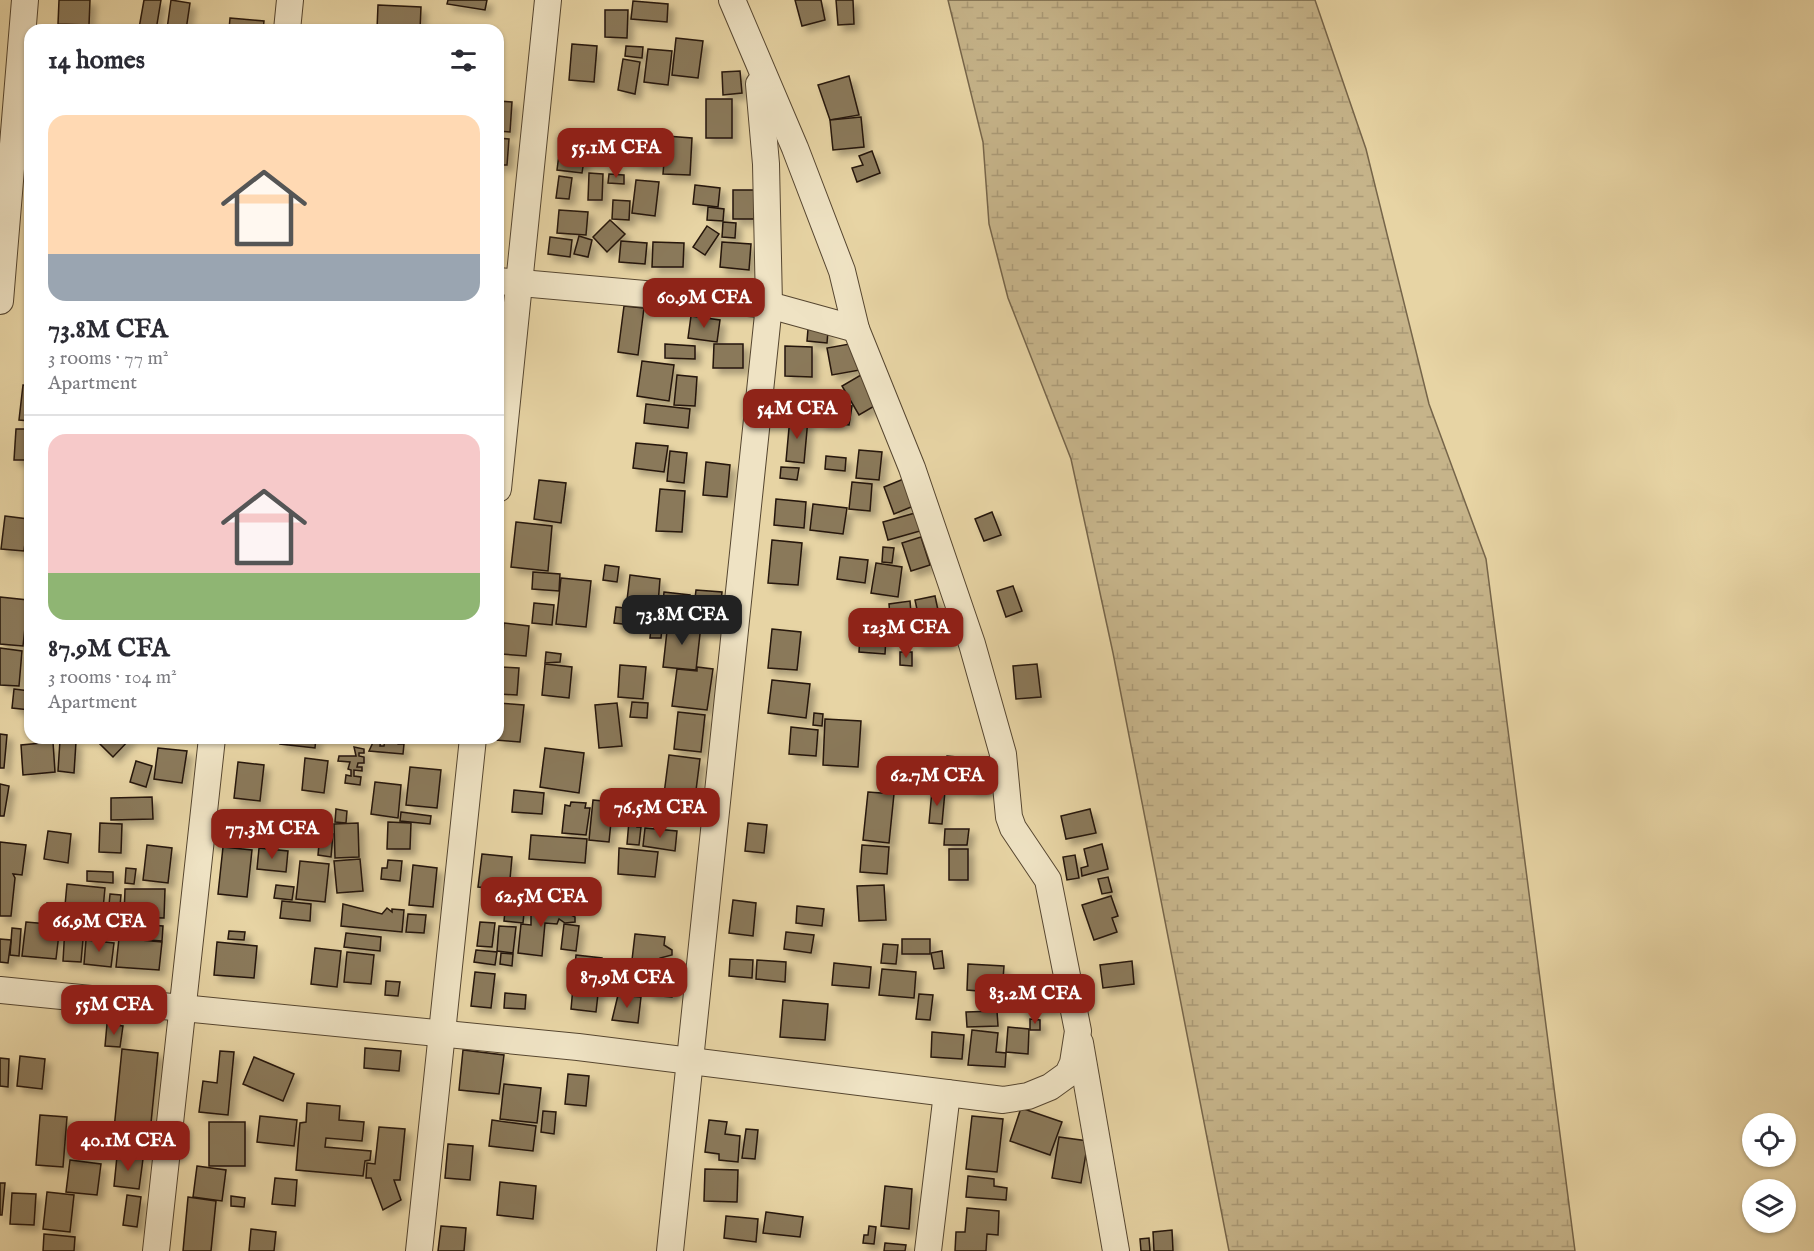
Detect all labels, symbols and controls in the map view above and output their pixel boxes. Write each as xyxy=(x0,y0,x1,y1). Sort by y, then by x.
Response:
text: 14 homes xyxy=(48,44,145,77)
icon: filters xyxy=(447,44,480,77)
pin: 55.1M CFA xyxy=(547,128,685,179)
text: 55.1M CFA xyxy=(571,135,661,160)
icon: home xyxy=(210,154,318,262)
pin: 60.9M CFA xyxy=(635,278,773,329)
text: 60.9M CFA xyxy=(657,285,751,310)
text: 73.8M CFA xyxy=(48,313,168,346)
text: 3 rooms · 77 m² xyxy=(48,346,168,371)
text: Apartment xyxy=(48,371,137,396)
pin: 54M CFA xyxy=(742,389,852,440)
text: 54M CFA xyxy=(757,396,837,421)
icon: home xyxy=(210,473,318,581)
pin: 73.8M CFA xyxy=(613,595,751,646)
text: 73.8M CFA xyxy=(636,602,728,627)
pin: 123M CFA xyxy=(844,608,968,659)
text: 123M CFA xyxy=(862,615,950,640)
text: 87.9M CFA xyxy=(48,632,169,665)
text: 3 rooms · 104 m² xyxy=(48,665,177,690)
text: Apartment xyxy=(48,690,137,715)
pin: 62.7M CFA xyxy=(868,756,1006,807)
text: 62.7M CFA xyxy=(890,763,984,788)
pin: 76.5M CFA xyxy=(591,788,729,839)
text: 76.5M CFA xyxy=(614,795,706,820)
pin: 77.3M CFA xyxy=(203,809,341,860)
text: 77.3M CFA xyxy=(225,816,319,841)
pin: 62.5M CFA xyxy=(472,877,610,928)
text: 62.5M CFA xyxy=(495,884,587,909)
pin: 66.9M CFA xyxy=(30,902,168,953)
text: 66.9M CFA xyxy=(52,909,146,934)
pin: 87.9M CFA xyxy=(558,958,696,1009)
text: 87.9M CFA xyxy=(580,965,674,990)
pin: 83.2M CFA xyxy=(966,974,1104,1025)
text: 83.2M CFA xyxy=(989,981,1081,1006)
pin: 55M CFA xyxy=(59,985,169,1036)
text: 55M CFA xyxy=(75,992,153,1017)
map controls xyxy=(1742,1113,1796,1233)
button: locate xyxy=(1742,1113,1796,1167)
pin: 40.1M CFA xyxy=(59,1121,197,1172)
text: 40.1M CFA xyxy=(81,1128,175,1153)
button: layers xyxy=(1742,1179,1796,1233)

